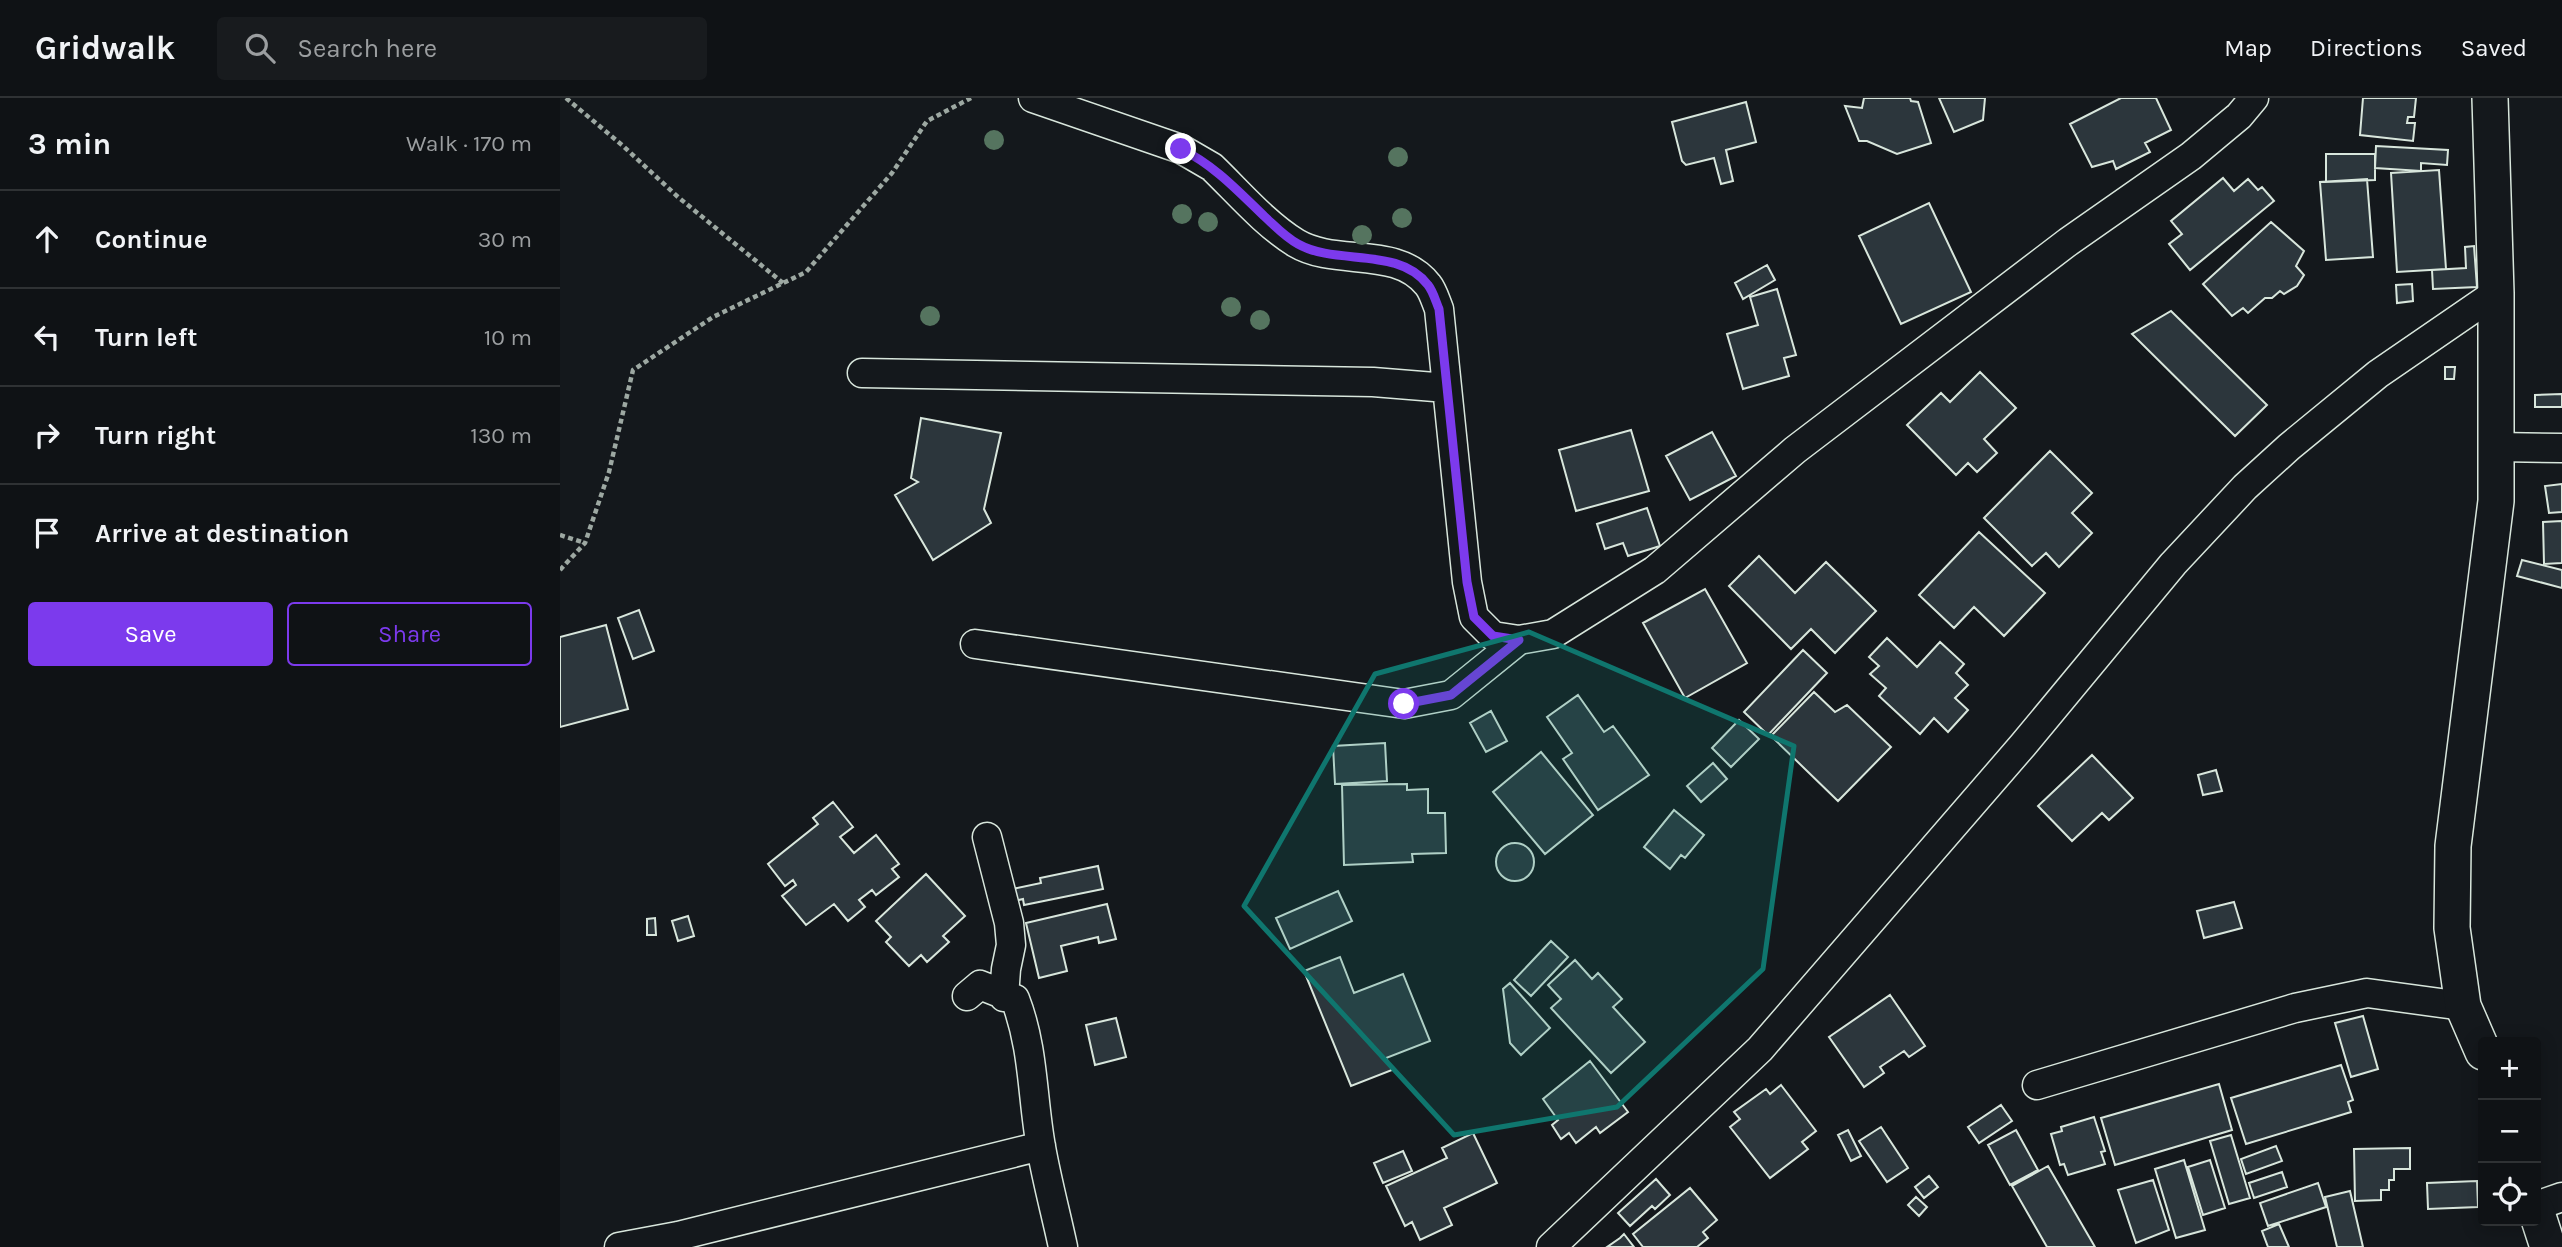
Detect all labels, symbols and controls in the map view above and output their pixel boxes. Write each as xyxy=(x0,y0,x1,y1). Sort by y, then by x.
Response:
search box xyxy=(217,17,707,80)
text: Gridwalk xyxy=(35,29,175,67)
icon: search xyxy=(241,29,279,67)
text: Search here xyxy=(297,33,437,64)
text: Map xyxy=(2224,34,2272,62)
text: Directions xyxy=(2310,34,2423,62)
text: Saved xyxy=(2461,34,2527,62)
text: 3 min xyxy=(28,126,111,162)
text: Walk · 170 m xyxy=(406,130,532,157)
route end xyxy=(1165,133,1196,164)
icon: ahead xyxy=(28,220,66,258)
text: Continue xyxy=(95,224,207,255)
text: 30 m xyxy=(478,226,532,253)
icon: left xyxy=(28,318,66,356)
text: Turn left xyxy=(95,322,197,353)
text: 10 m xyxy=(484,324,532,351)
icon: right xyxy=(28,416,66,454)
text: Turn right xyxy=(95,420,216,451)
text: 130 m xyxy=(470,422,532,449)
icon: arrive xyxy=(28,514,66,552)
text: Arrive at destination xyxy=(95,518,349,549)
button: Save xyxy=(28,602,273,666)
button: Share xyxy=(287,602,532,666)
route start xyxy=(1388,688,1419,719)
map controls xyxy=(2478,1037,2541,1226)
button: + xyxy=(2478,1037,2541,1100)
button: − xyxy=(2478,1100,2541,1163)
button: locate xyxy=(2478,1163,2541,1226)

